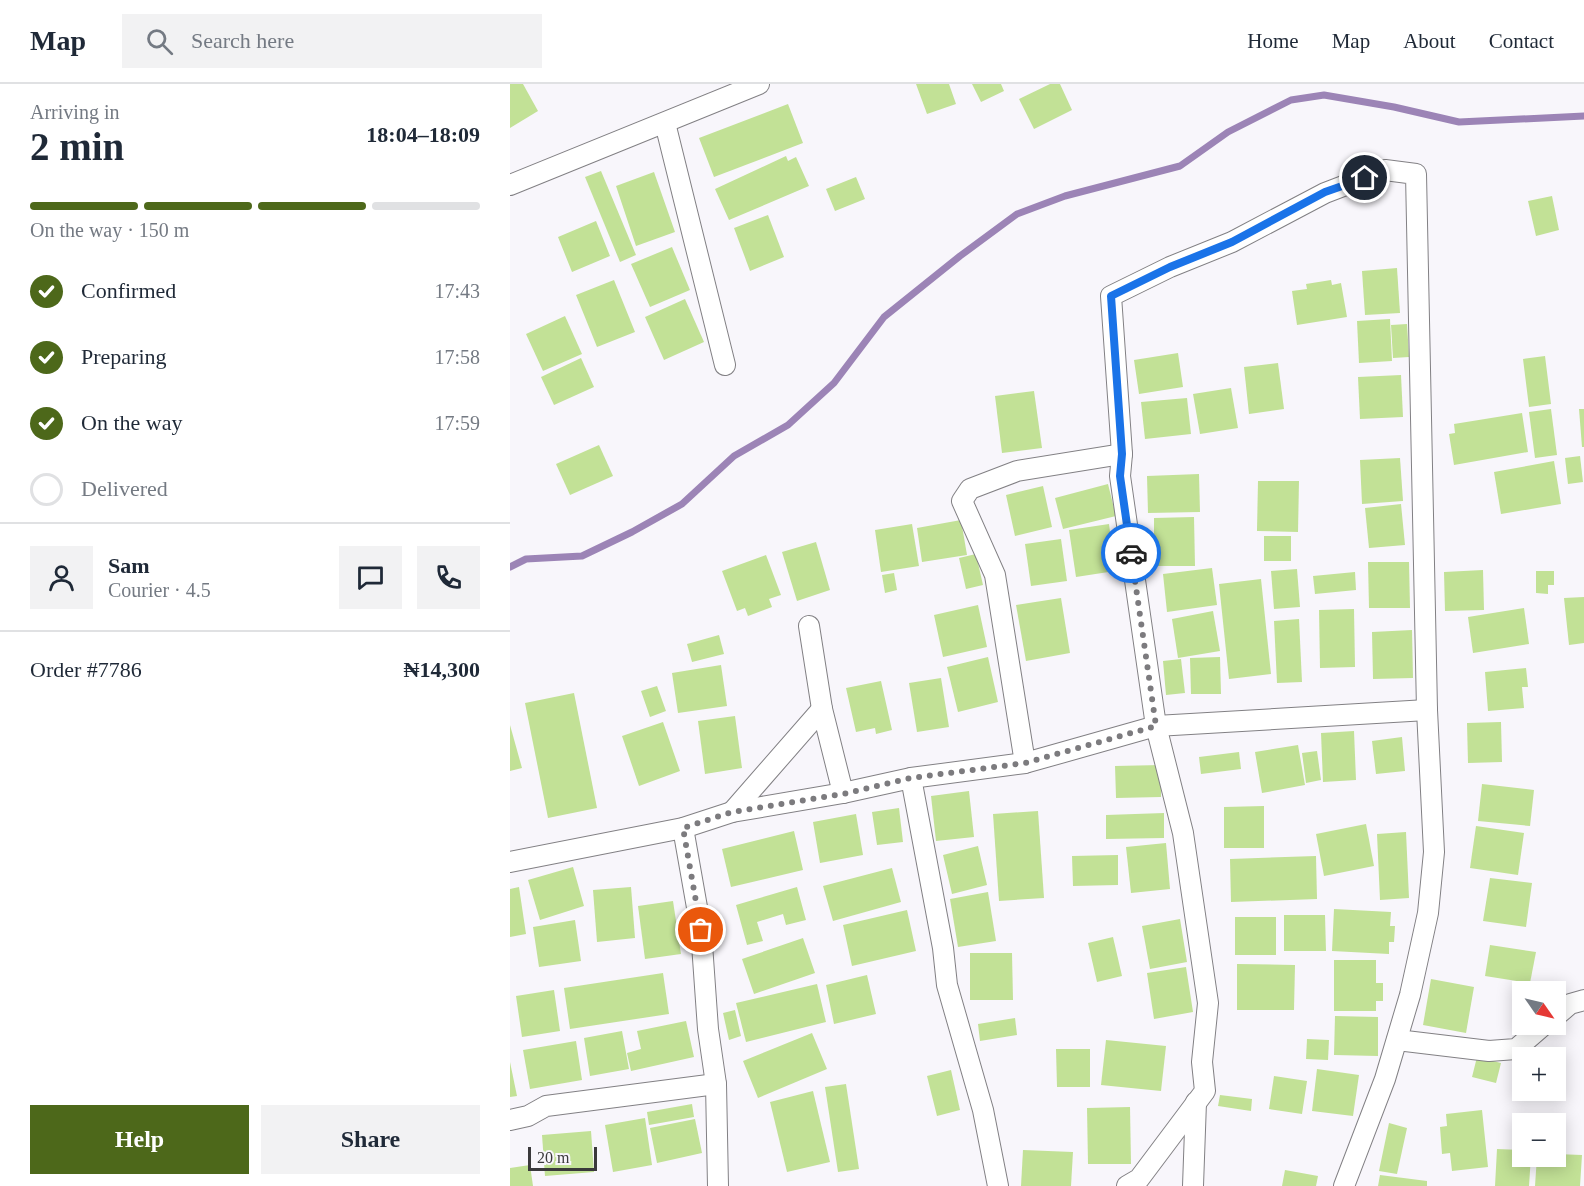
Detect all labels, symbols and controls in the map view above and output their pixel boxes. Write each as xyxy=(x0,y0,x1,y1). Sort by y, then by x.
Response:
search box xyxy=(122,14,542,68)
text: Map xyxy=(30,25,86,56)
icon: search xyxy=(143,25,176,58)
text: Search here xyxy=(191,28,294,53)
text: Home xyxy=(1247,29,1299,53)
text: Map xyxy=(1332,29,1370,53)
text: About xyxy=(1403,29,1456,53)
text: Contact xyxy=(1489,29,1554,53)
text: Arriving in xyxy=(30,101,119,123)
text: 18:04–18:09 xyxy=(366,122,480,147)
text: 2 min xyxy=(30,125,124,168)
pin xyxy=(1339,152,1390,203)
icon: home xyxy=(1348,161,1381,194)
text: On the way · 150 m xyxy=(30,219,189,241)
icon: check xyxy=(30,275,63,308)
text: Confirmed xyxy=(81,278,176,303)
text: 17:43 xyxy=(434,280,480,302)
icon: check xyxy=(30,341,63,374)
text: Preparing xyxy=(81,344,167,369)
text: 17:58 xyxy=(434,346,480,368)
icon: check xyxy=(30,407,63,440)
text: On the way xyxy=(81,410,182,435)
text: 17:59 xyxy=(434,412,480,434)
text: Delivered xyxy=(81,476,168,501)
courier xyxy=(1101,523,1161,583)
icon: car xyxy=(1115,537,1148,570)
button: person xyxy=(30,546,93,609)
button: chat xyxy=(339,546,402,609)
button: phone xyxy=(417,546,480,609)
text: Sam xyxy=(108,553,150,578)
text: Courier · 4.5 xyxy=(108,579,211,601)
text: Order #7786 xyxy=(30,657,142,682)
text: ₦14,300 xyxy=(404,657,480,682)
pin xyxy=(675,904,726,955)
icon: bag xyxy=(684,913,717,946)
north arrow xyxy=(1512,981,1566,1035)
map controls xyxy=(1512,981,1566,1167)
button: + xyxy=(1512,1047,1566,1101)
button: Help xyxy=(30,1105,249,1174)
button: Share xyxy=(261,1105,480,1174)
button: − xyxy=(1512,1113,1566,1167)
scale bar xyxy=(528,1144,597,1172)
text: 20 m xyxy=(537,1149,569,1166)

